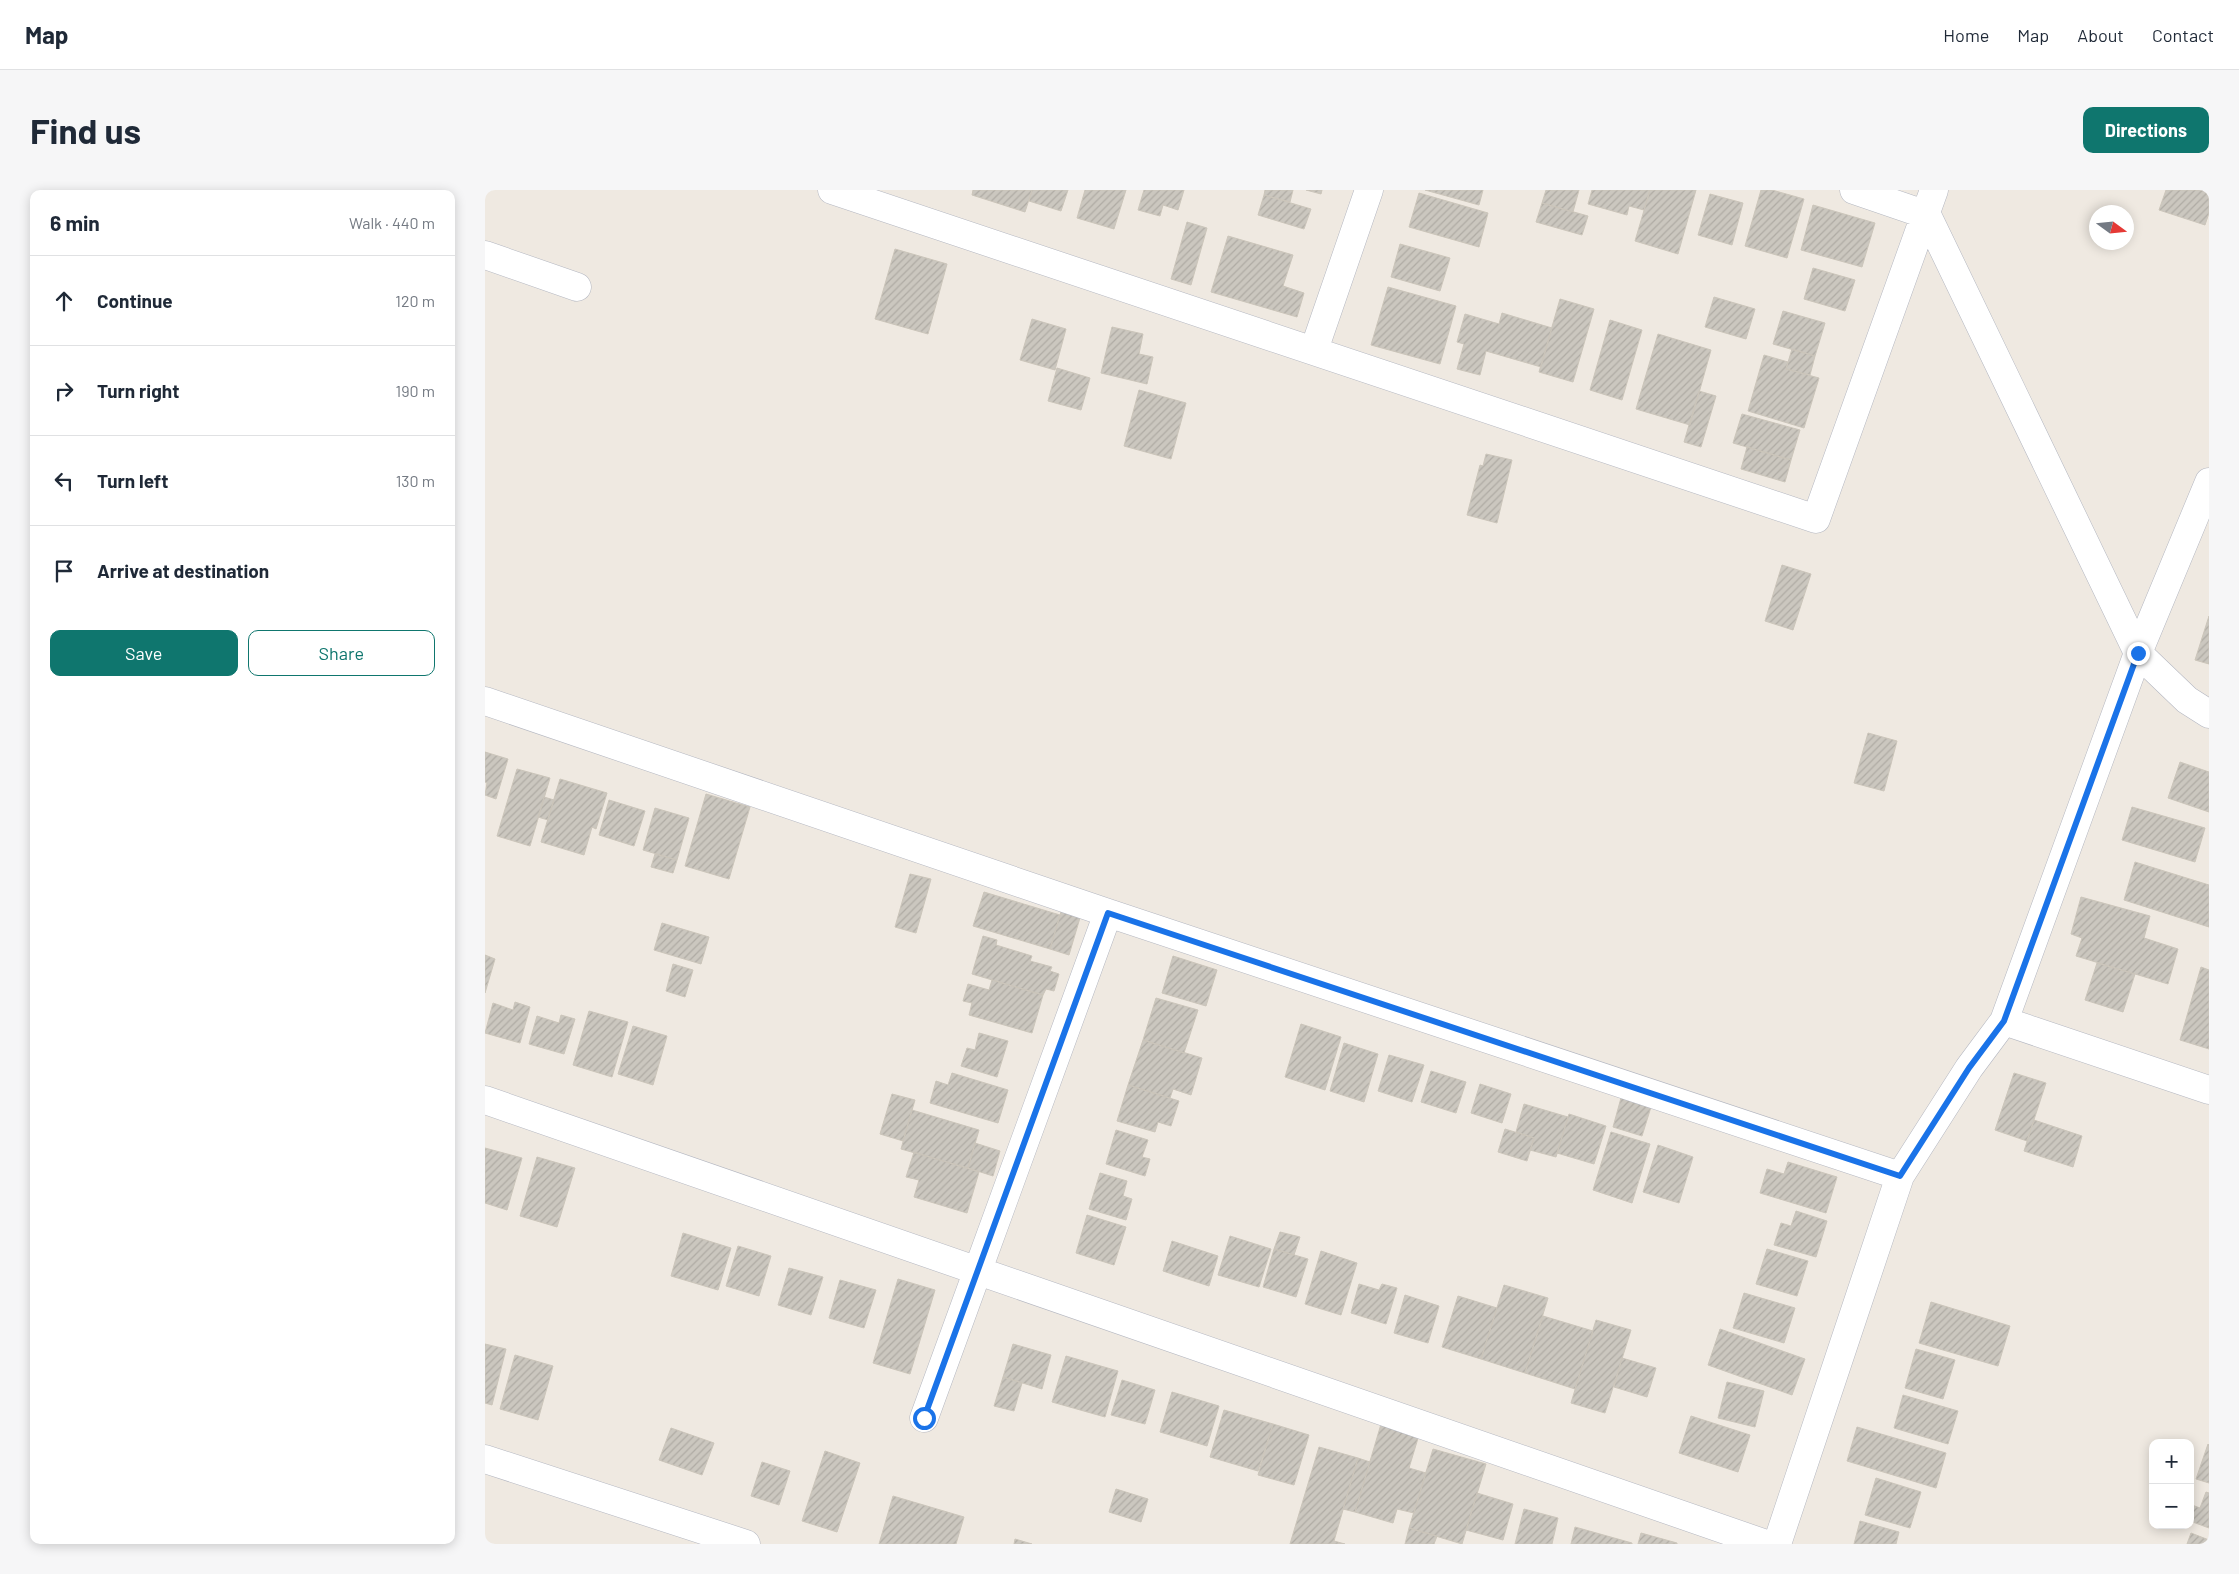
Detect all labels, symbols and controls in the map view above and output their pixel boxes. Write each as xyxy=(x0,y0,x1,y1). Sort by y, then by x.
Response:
text: Map xyxy=(25,20,68,49)
text: Home xyxy=(1943,24,1989,46)
text: Map xyxy=(2017,24,2049,46)
text: About xyxy=(2077,24,2124,46)
text: Contact xyxy=(2152,24,2214,46)
button: Directions xyxy=(2083,107,2209,153)
text: Find us xyxy=(30,109,141,151)
north arrow xyxy=(2089,205,2134,250)
text: 6 min xyxy=(50,210,100,235)
text: Walk · 440 m xyxy=(349,213,435,232)
icon: ahead xyxy=(50,287,78,315)
text: Continue xyxy=(97,289,173,312)
text: 120 m xyxy=(395,291,435,310)
icon: right xyxy=(50,377,78,405)
text: Turn right xyxy=(97,379,179,402)
text: 190 m xyxy=(396,381,435,400)
icon: left xyxy=(50,467,78,495)
text: Turn left xyxy=(97,469,168,492)
text: 130 m xyxy=(396,471,435,490)
icon: arrive xyxy=(50,557,78,585)
text: Arrive at destination xyxy=(97,559,269,582)
button: Save xyxy=(50,630,238,676)
button: Share xyxy=(248,630,435,676)
route end xyxy=(2127,642,2150,665)
route start xyxy=(913,1407,936,1430)
map controls xyxy=(2149,1439,2194,1529)
button: + xyxy=(2149,1439,2194,1484)
button: − xyxy=(2149,1484,2194,1529)

